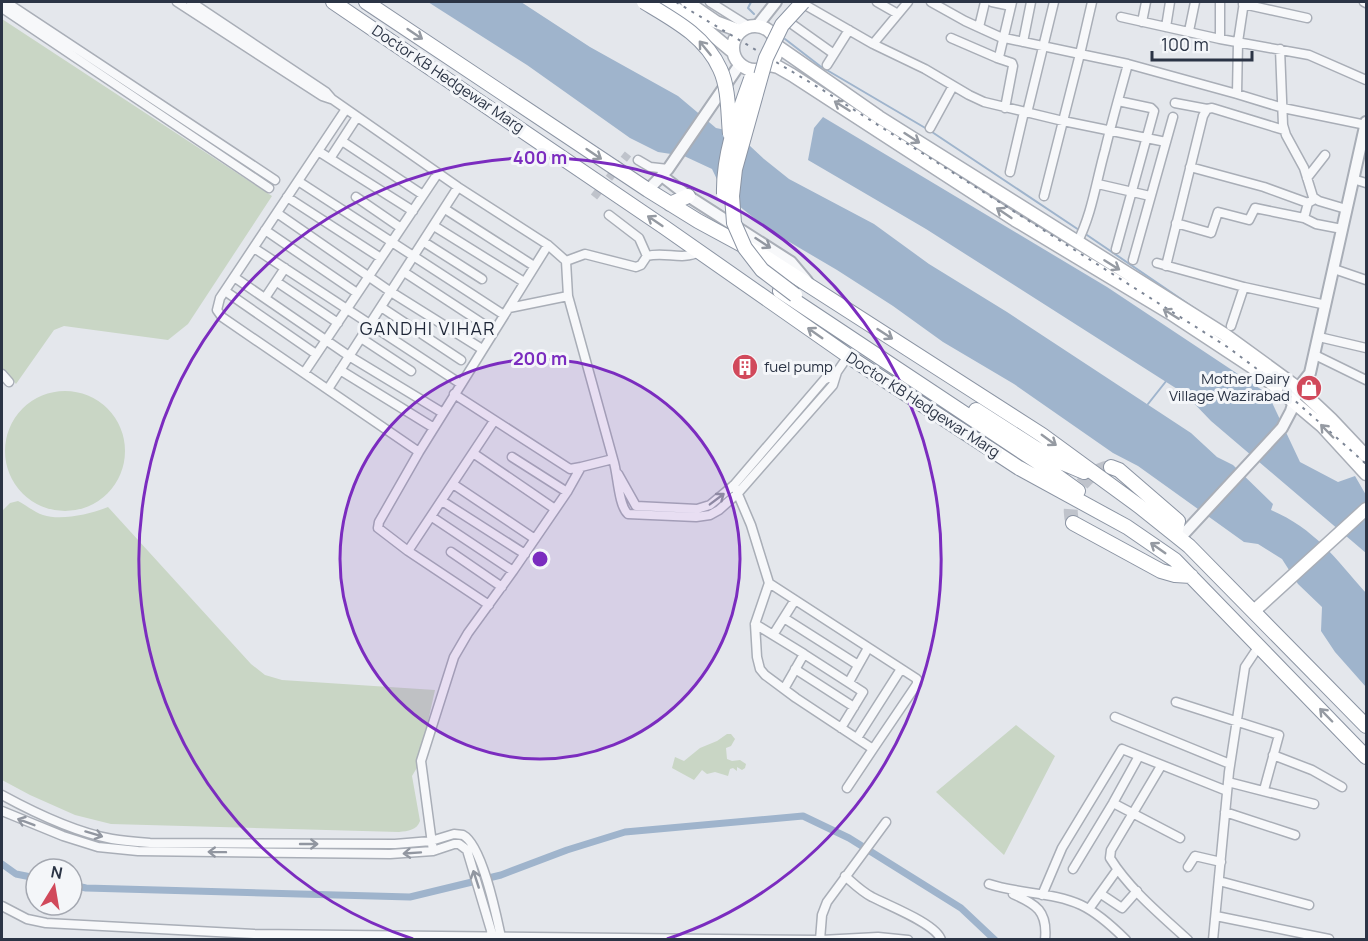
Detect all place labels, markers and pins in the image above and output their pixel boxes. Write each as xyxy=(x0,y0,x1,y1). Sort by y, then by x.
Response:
building icon: fuel pump xyxy=(730,352,760,382)
place label: fuel pump xyxy=(764,356,833,377)
place label: Mother Dairy Village Wazirabad xyxy=(1169,368,1290,406)
shop icon: Mother Dairy Village Wazirabad xyxy=(1294,373,1324,403)
centre of rings xyxy=(530,549,550,569)

